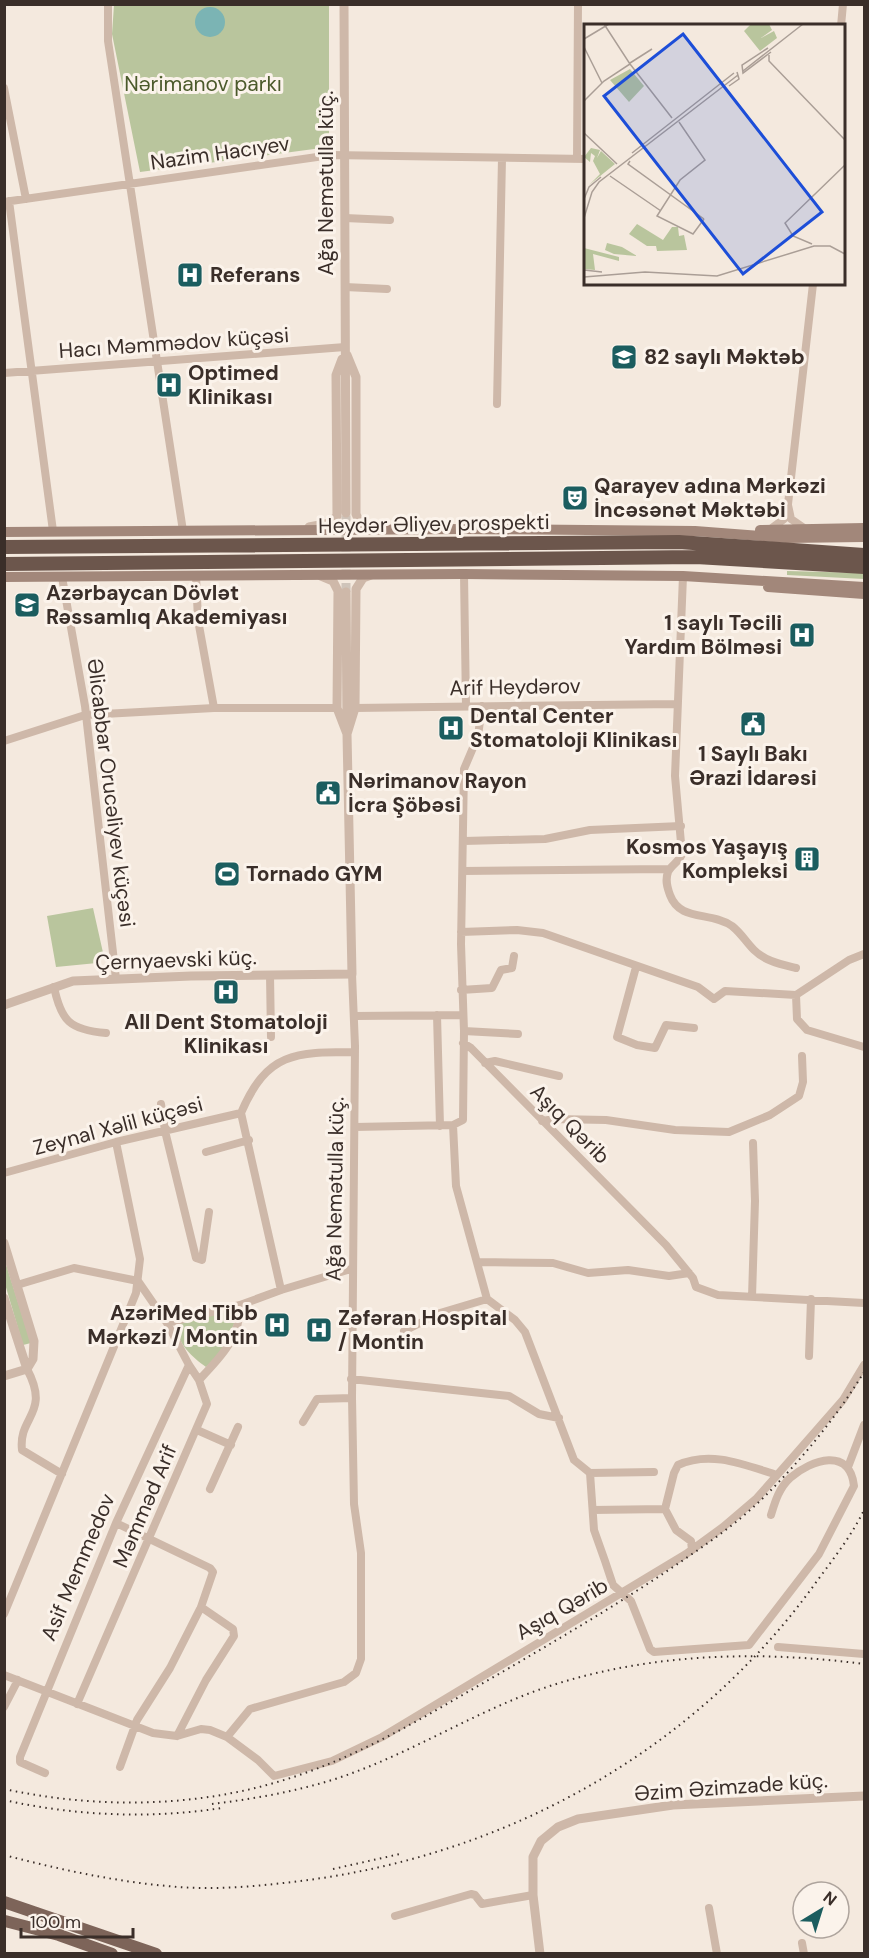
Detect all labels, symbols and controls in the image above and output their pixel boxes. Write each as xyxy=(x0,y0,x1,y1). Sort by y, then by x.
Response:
inset map xyxy=(584,24,845,285)
park label: Nərimanov parkı xyxy=(124,70,282,98)
street label: Ağa Nemətulla küç. xyxy=(312,91,340,275)
street label: Nazim Hacıyev xyxy=(148,129,292,177)
hospital icon: Referans xyxy=(175,260,205,290)
place label: Referans xyxy=(210,261,300,289)
street label: Hacı Məmmədov küçəsi xyxy=(58,321,290,365)
school or university icon: 82 saylı Məktəb xyxy=(609,342,639,372)
place label: 82 saylı Məktəb xyxy=(644,343,805,371)
place label: Optimed Klinikası xyxy=(188,359,279,411)
hospital icon: Optimed Klinikası xyxy=(154,370,184,400)
place label: Qarayev adına Mərkəzi İncəsənət Məktəbi xyxy=(594,472,826,524)
theatre icon: Qarayev adına Mərkəzi İncəsənət Məktəbi xyxy=(560,483,590,513)
street label: Heydər Əliyev prospekti xyxy=(318,508,550,540)
place label: Azərbaycan Dövlət Rəssamlıq Akademiyası xyxy=(46,579,287,631)
school or university icon: Azərbaycan Dövlət Rəssamlıq Akademiyası xyxy=(12,590,42,620)
place label: 1 saylı Təcili Yardım Bölməsi xyxy=(624,609,782,661)
hospital icon: 1 saylı Təcili Yardım Bölməsi xyxy=(787,620,817,650)
street label: Əlicabbar Orucəliyev küçəsi xyxy=(81,657,141,929)
street label: Arif Heydərov xyxy=(449,672,581,702)
place label: Dental Center Stomatoloji Klinikası xyxy=(470,702,677,754)
public building icon: 1 Saylı Bakı Ərazi İdarəsi xyxy=(738,709,768,739)
hospital icon: Dental Center Stomatoloji Klinikası xyxy=(436,713,466,743)
place label: 1 Saylı Bakı Ərazi İdarəsi xyxy=(689,740,817,792)
place label: Nərimanov Rayon İcra Şöbəsi xyxy=(348,767,527,819)
public building icon: Nərimanov Rayon İcra Şöbəsi xyxy=(313,778,343,808)
place label: Kosmos Yaşayış Kompleksi xyxy=(626,833,788,885)
building icon: Kosmos Yaşayış Kompleksi xyxy=(792,844,822,874)
sports icon: Tornado GYM xyxy=(212,859,242,889)
place label: Tornado GYM xyxy=(246,860,382,888)
street label: Çernyaevski küç. xyxy=(95,943,257,977)
hospital icon: All Dent Stomatoloji Klinikası xyxy=(211,977,241,1007)
place label: All Dent Stomatoloji Klinikası xyxy=(124,1008,328,1060)
street label: Aşıq Qərib xyxy=(524,1078,616,1170)
street label: Zeynal Xəlil küçəsi xyxy=(30,1090,206,1162)
street label: Ağa Nemətulla küç. xyxy=(319,1096,351,1282)
place label: AzəriMed Tibb Mərkəzi / Montin xyxy=(87,1299,258,1351)
place label: Zəfəran Hospital / Montin xyxy=(338,1304,507,1356)
hospital icon: AzəriMed Tibb Mərkəzi / Montin xyxy=(262,1310,292,1340)
hospital icon: Zəfəran Hospital / Montin xyxy=(304,1315,334,1345)
street label: Məmməd Arif xyxy=(106,1440,184,1572)
street label: Asif Memmedov xyxy=(34,1489,122,1645)
street label: Aşıq Qərib xyxy=(511,1571,613,1647)
street label: Əzim Əzimzade küç. xyxy=(633,1766,829,1808)
north arrow xyxy=(791,1880,851,1940)
text: N xyxy=(819,1887,841,1910)
scale bar xyxy=(21,1901,134,1939)
text: 100 m xyxy=(30,1910,81,1934)

